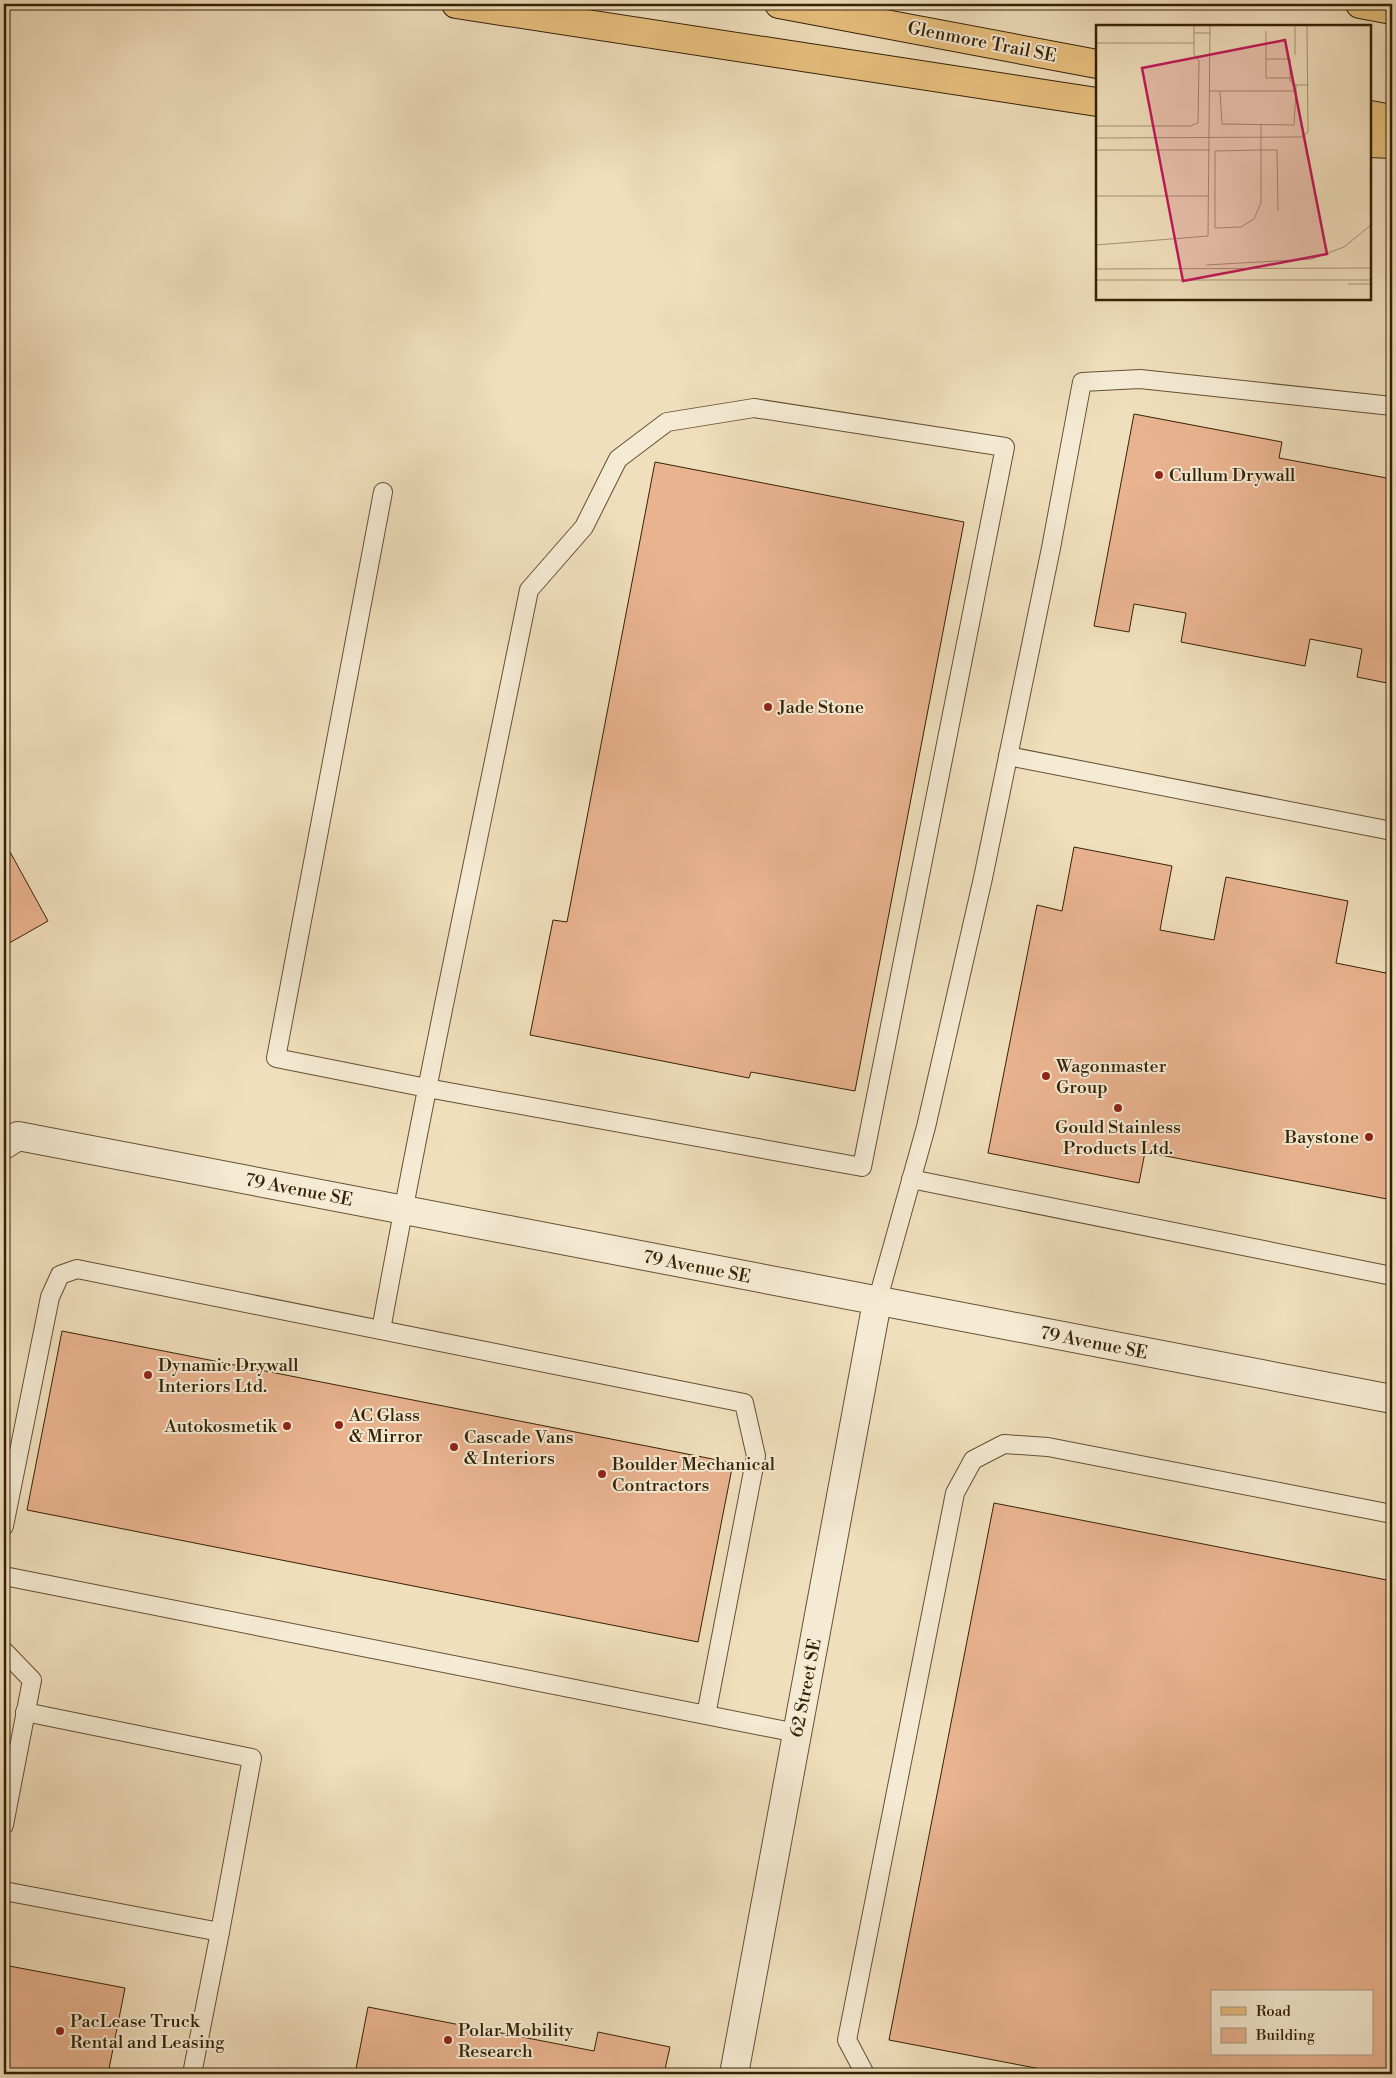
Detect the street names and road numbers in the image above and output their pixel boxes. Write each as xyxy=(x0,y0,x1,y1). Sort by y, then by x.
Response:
street label: Glenmore Trail SE xyxy=(906,16,1058,68)
street label: 79 Avenue SE xyxy=(243,1168,355,1212)
street label: 79 Avenue SE xyxy=(641,1245,753,1289)
street label: 79 Avenue SE xyxy=(1038,1321,1150,1365)
street label: 62 Street SE xyxy=(785,1637,827,1739)

